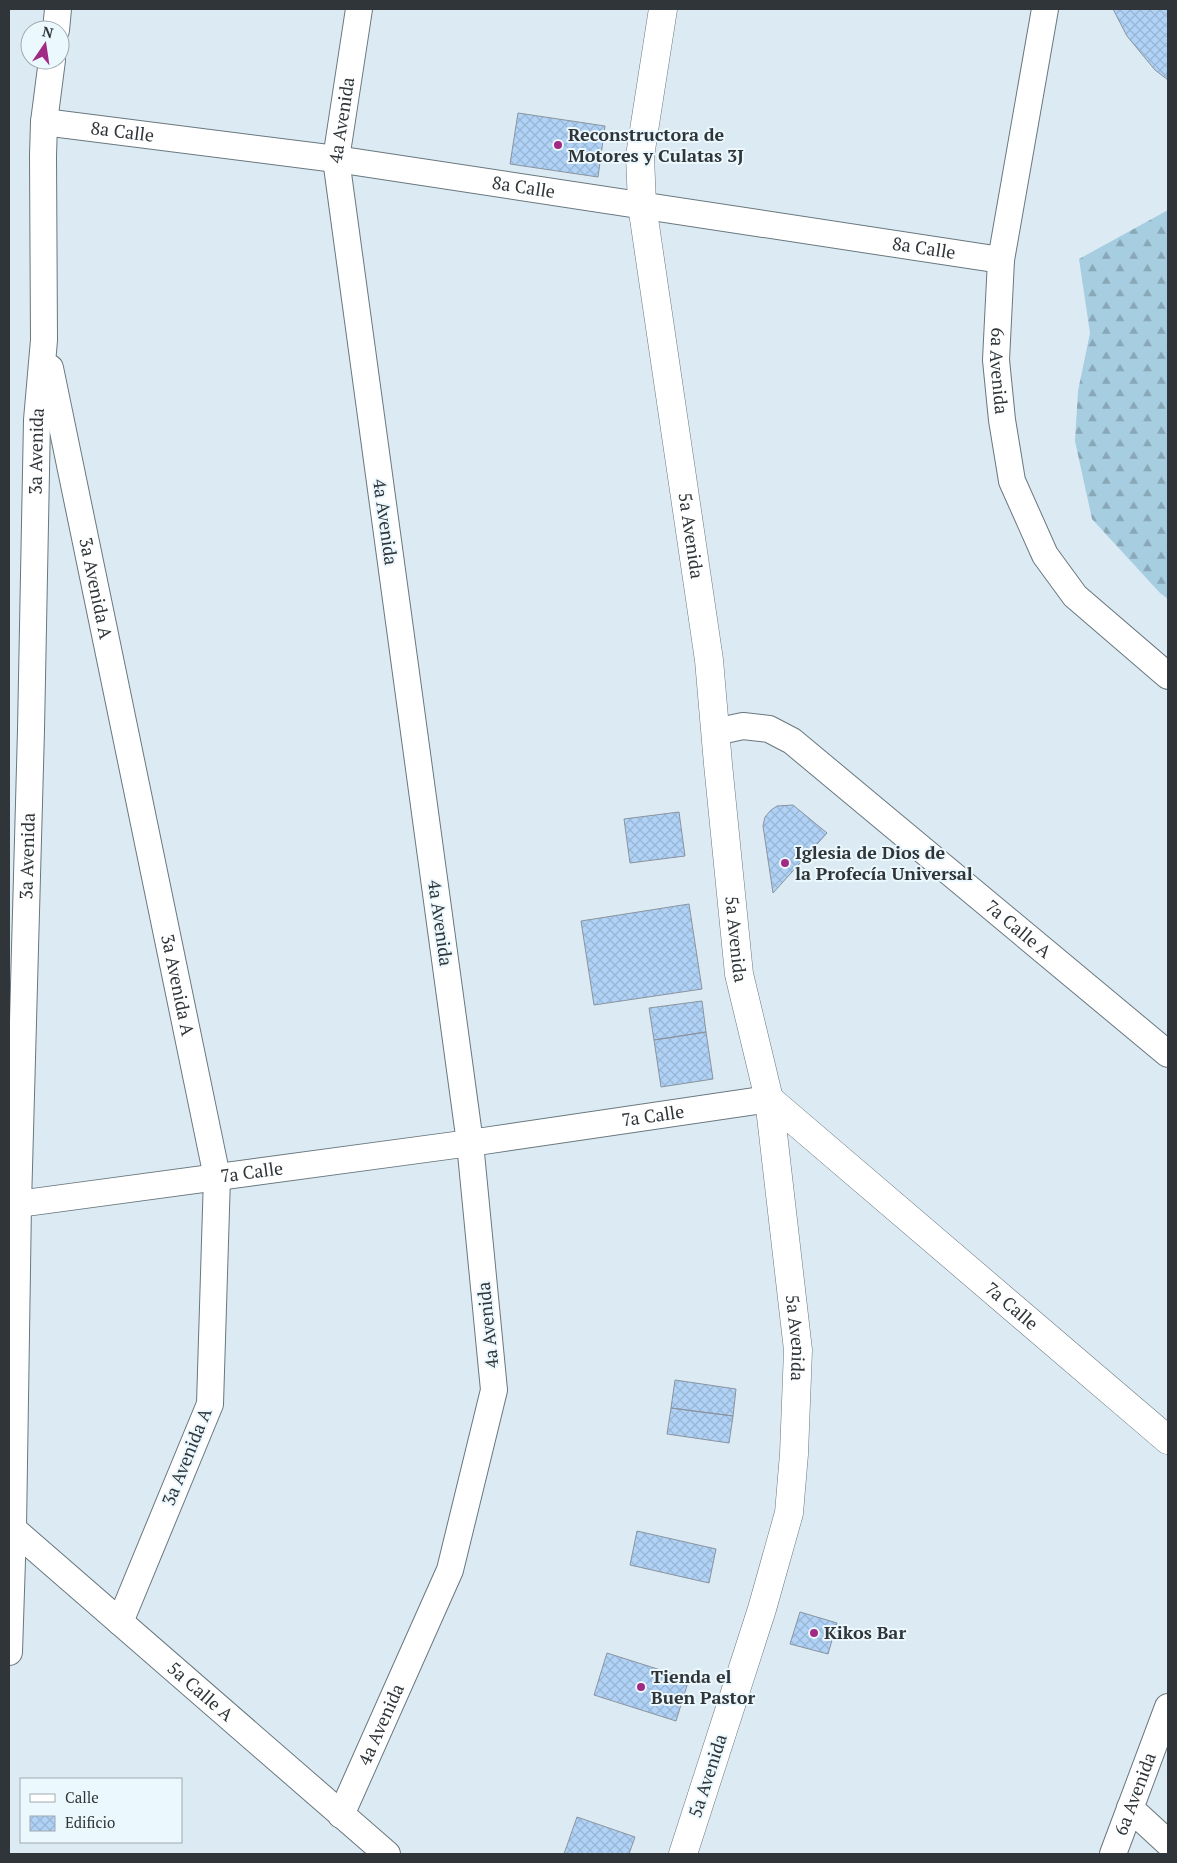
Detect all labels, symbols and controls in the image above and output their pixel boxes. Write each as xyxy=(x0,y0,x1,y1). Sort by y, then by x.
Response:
north arrow xyxy=(20,20,70,70)
text: N xyxy=(41,21,56,42)
street label: 4a Avenida xyxy=(323,75,359,165)
street label: 8a Calle xyxy=(89,115,156,147)
place label: Reconstructora de Motores y Culatas 3J xyxy=(568,122,744,167)
marker: Reconstructora de Motores y Culatas 3J xyxy=(552,139,564,151)
street label: 8a Calle xyxy=(490,170,557,203)
street label: 8a Calle xyxy=(891,231,957,264)
street label: 6a Avenida xyxy=(985,327,1014,415)
street label: 3a Avenida xyxy=(23,407,49,495)
street label: 4a Avenida xyxy=(368,477,404,566)
street label: 5a Avenida xyxy=(673,491,710,580)
street label: 3a Avenida A xyxy=(74,535,119,642)
street label: 3a Avenida xyxy=(13,812,40,900)
place label: Iglesia de Dios de la Profecía Universal xyxy=(795,840,973,885)
marker: Iglesia de Dios de la Profecía Universal xyxy=(779,857,791,869)
street label: 4a Avenida xyxy=(423,878,459,967)
street label: 7a Calle A xyxy=(981,894,1057,963)
street label: 5a Avenida xyxy=(720,895,754,985)
street label: 3a Avenida A xyxy=(156,932,201,1038)
street label: 7a Calle xyxy=(620,1099,686,1132)
street label: 7a Calle xyxy=(219,1155,284,1188)
street label: 7a Calle xyxy=(981,1276,1044,1335)
street label: 4a Avenida xyxy=(471,1281,503,1370)
street label: 5a Avenida xyxy=(781,1293,811,1382)
street label: 3a Avenida A xyxy=(156,1404,217,1509)
place label: Kikos Bar xyxy=(824,1620,906,1644)
marker: Kikos Bar xyxy=(808,1627,820,1639)
street label: 5a Calle A xyxy=(163,1656,239,1727)
place label: Tienda el Buen Pastor xyxy=(651,1664,755,1709)
street label: 4a Avenida xyxy=(352,1680,409,1769)
marker: Tienda el Buen Pastor xyxy=(635,1681,647,1693)
street label: 5a Avenida xyxy=(682,1731,732,1821)
street label: 6a Avenida xyxy=(1108,1749,1161,1839)
legend xyxy=(20,1778,182,1843)
text: Calle xyxy=(65,1787,99,1807)
text: Edificio xyxy=(65,1812,115,1832)

